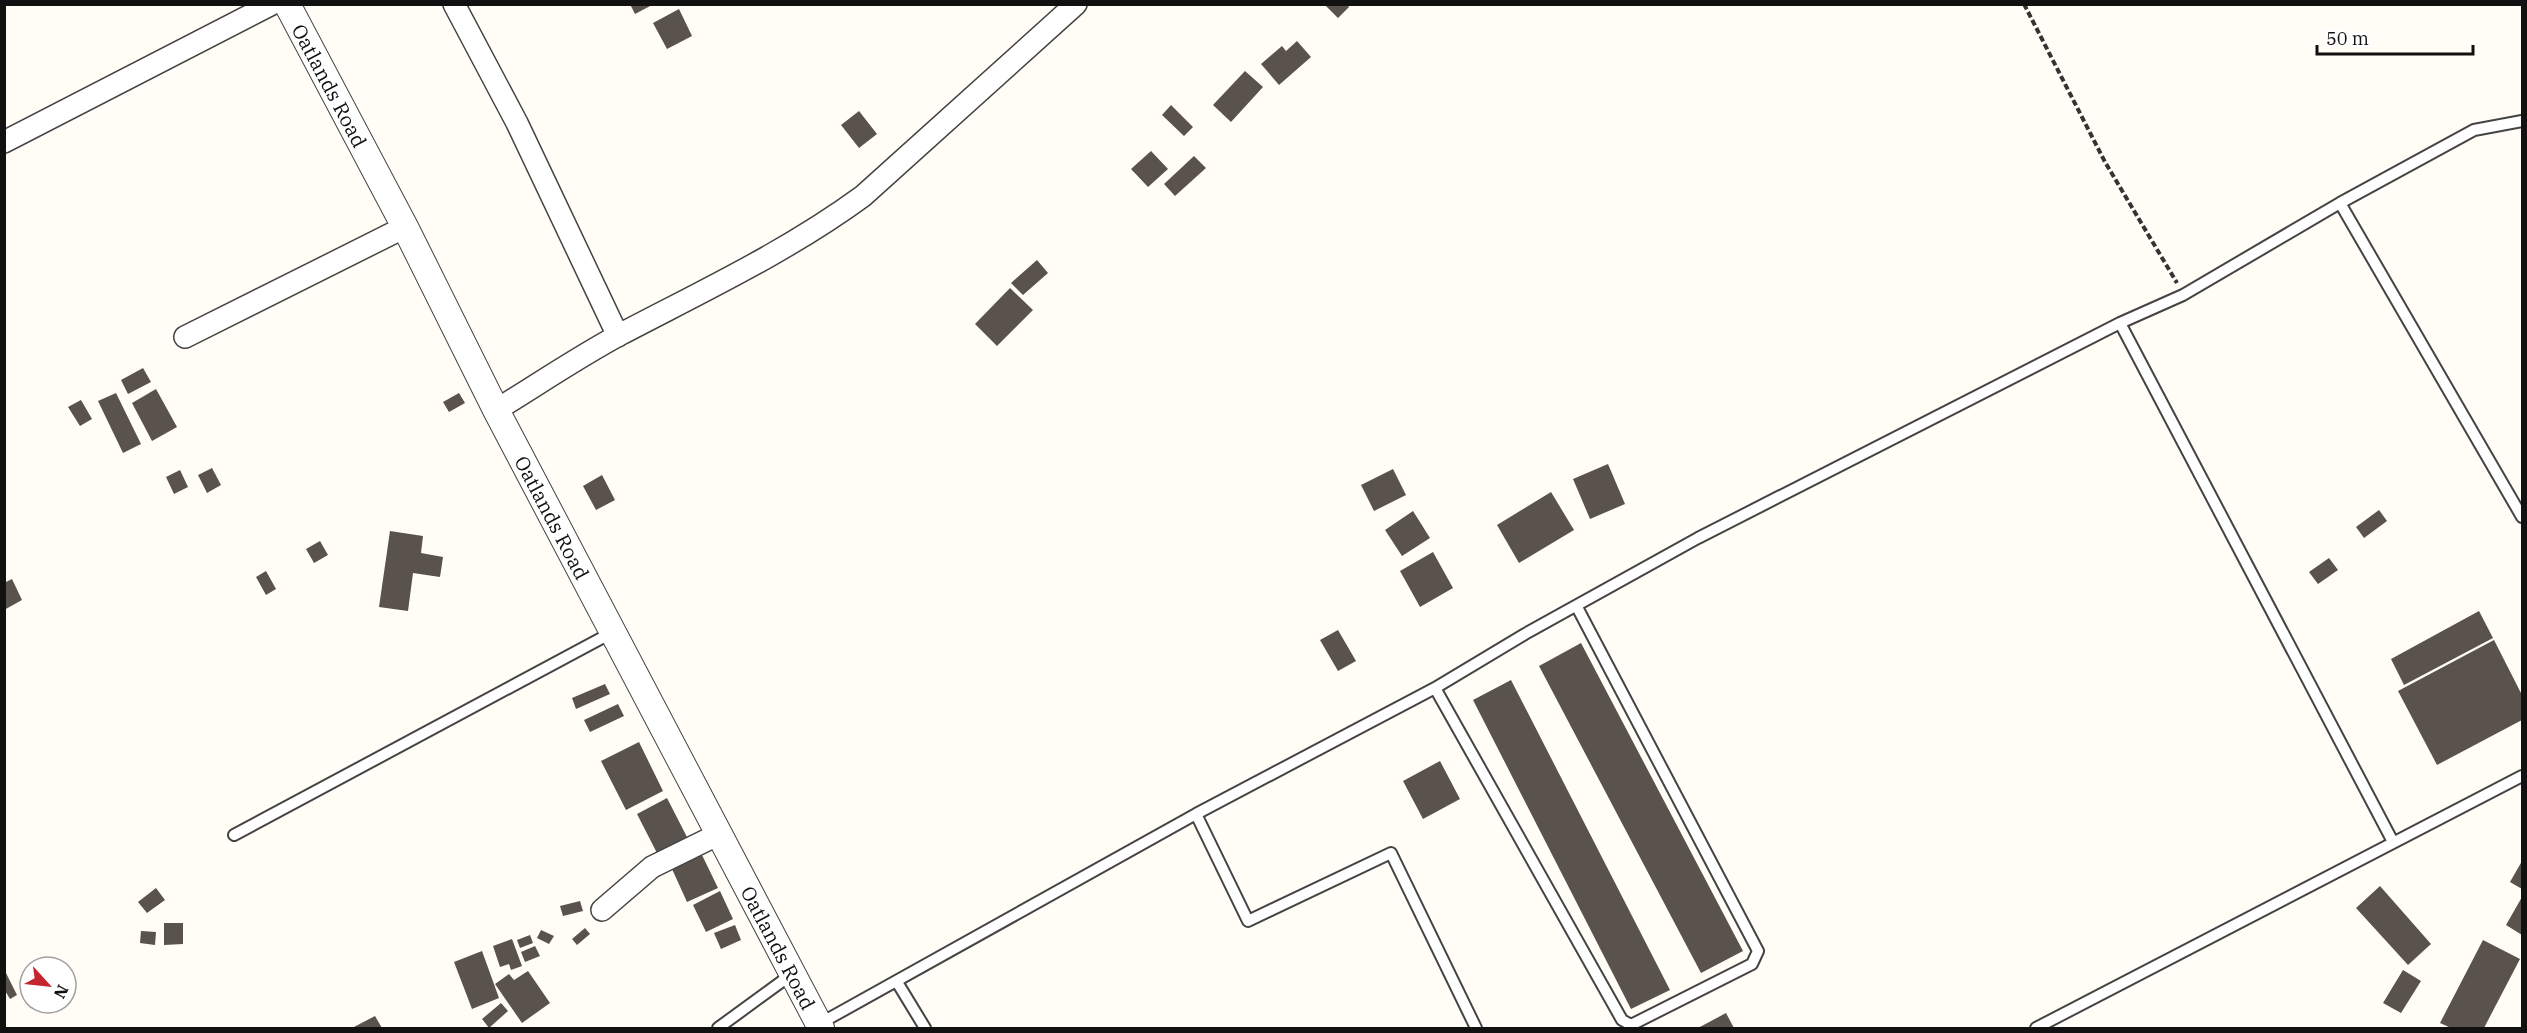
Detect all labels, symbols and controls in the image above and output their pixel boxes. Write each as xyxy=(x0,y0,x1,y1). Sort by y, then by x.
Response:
scale bar xyxy=(2317,18,2473,56)
street label: Oatlands Road xyxy=(286,19,374,152)
text: 50 m xyxy=(2326,27,2369,50)
street label: Oatlands Road xyxy=(509,451,596,584)
street label: Oatlands Road xyxy=(735,881,822,1014)
north arrow xyxy=(18,955,78,1015)
text: N xyxy=(50,982,73,1002)

